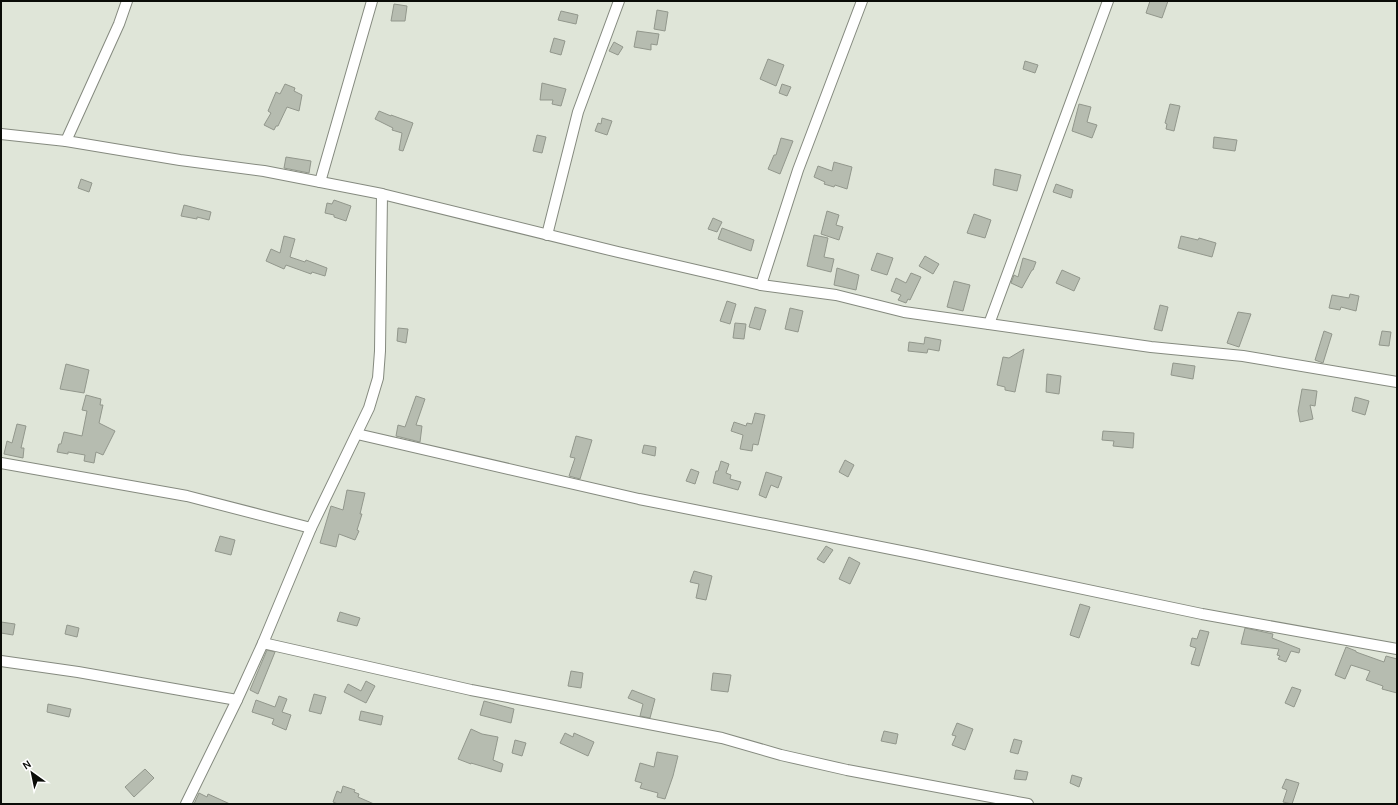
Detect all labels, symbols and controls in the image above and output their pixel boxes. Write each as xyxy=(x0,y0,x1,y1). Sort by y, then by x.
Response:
north arrow xyxy=(12,753,52,793)
text: N xyxy=(20,757,34,773)

